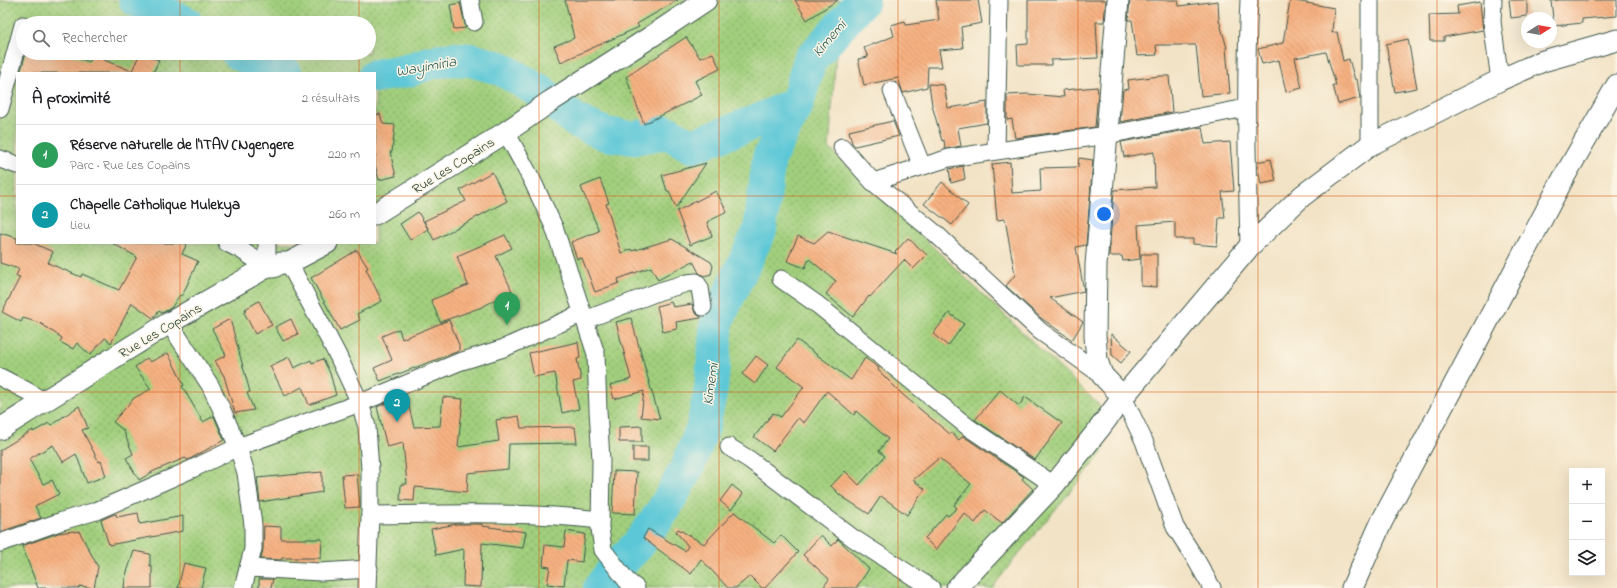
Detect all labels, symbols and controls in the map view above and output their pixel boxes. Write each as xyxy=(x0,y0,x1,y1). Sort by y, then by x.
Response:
north arrow xyxy=(1521,12,1557,48)
water label: Kimemi xyxy=(807,14,853,62)
search box xyxy=(16,16,376,60)
icon: search xyxy=(30,27,52,49)
text: Rechercher xyxy=(62,27,127,49)
water label: Wayimiria xyxy=(394,51,459,84)
text: À proximité xyxy=(32,86,110,111)
text: 2 résultats xyxy=(302,89,360,108)
street label: Rue Les Copains xyxy=(408,132,499,200)
text: Réserve naturelle de l'ITAV (Ngengere xyxy=(70,134,294,156)
text: 1 xyxy=(43,145,47,164)
text: 220 m xyxy=(328,145,360,164)
text: Parc · Rue Les Copains xyxy=(70,156,190,175)
text: Chapelle Catholique Mulekya xyxy=(70,194,240,216)
your location xyxy=(1094,204,1114,224)
text: 2 xyxy=(42,205,48,224)
text: 260 m xyxy=(329,205,360,224)
text: Lieu xyxy=(70,216,90,235)
pin: 1 xyxy=(494,292,520,325)
street label: Rue Les Copains xyxy=(115,298,207,365)
water label: Kimemi xyxy=(697,360,725,407)
pin: 2 xyxy=(384,389,410,422)
map controls xyxy=(1569,468,1605,576)
button: + xyxy=(1569,468,1605,504)
button: − xyxy=(1569,504,1605,540)
button: layers xyxy=(1569,540,1605,576)

